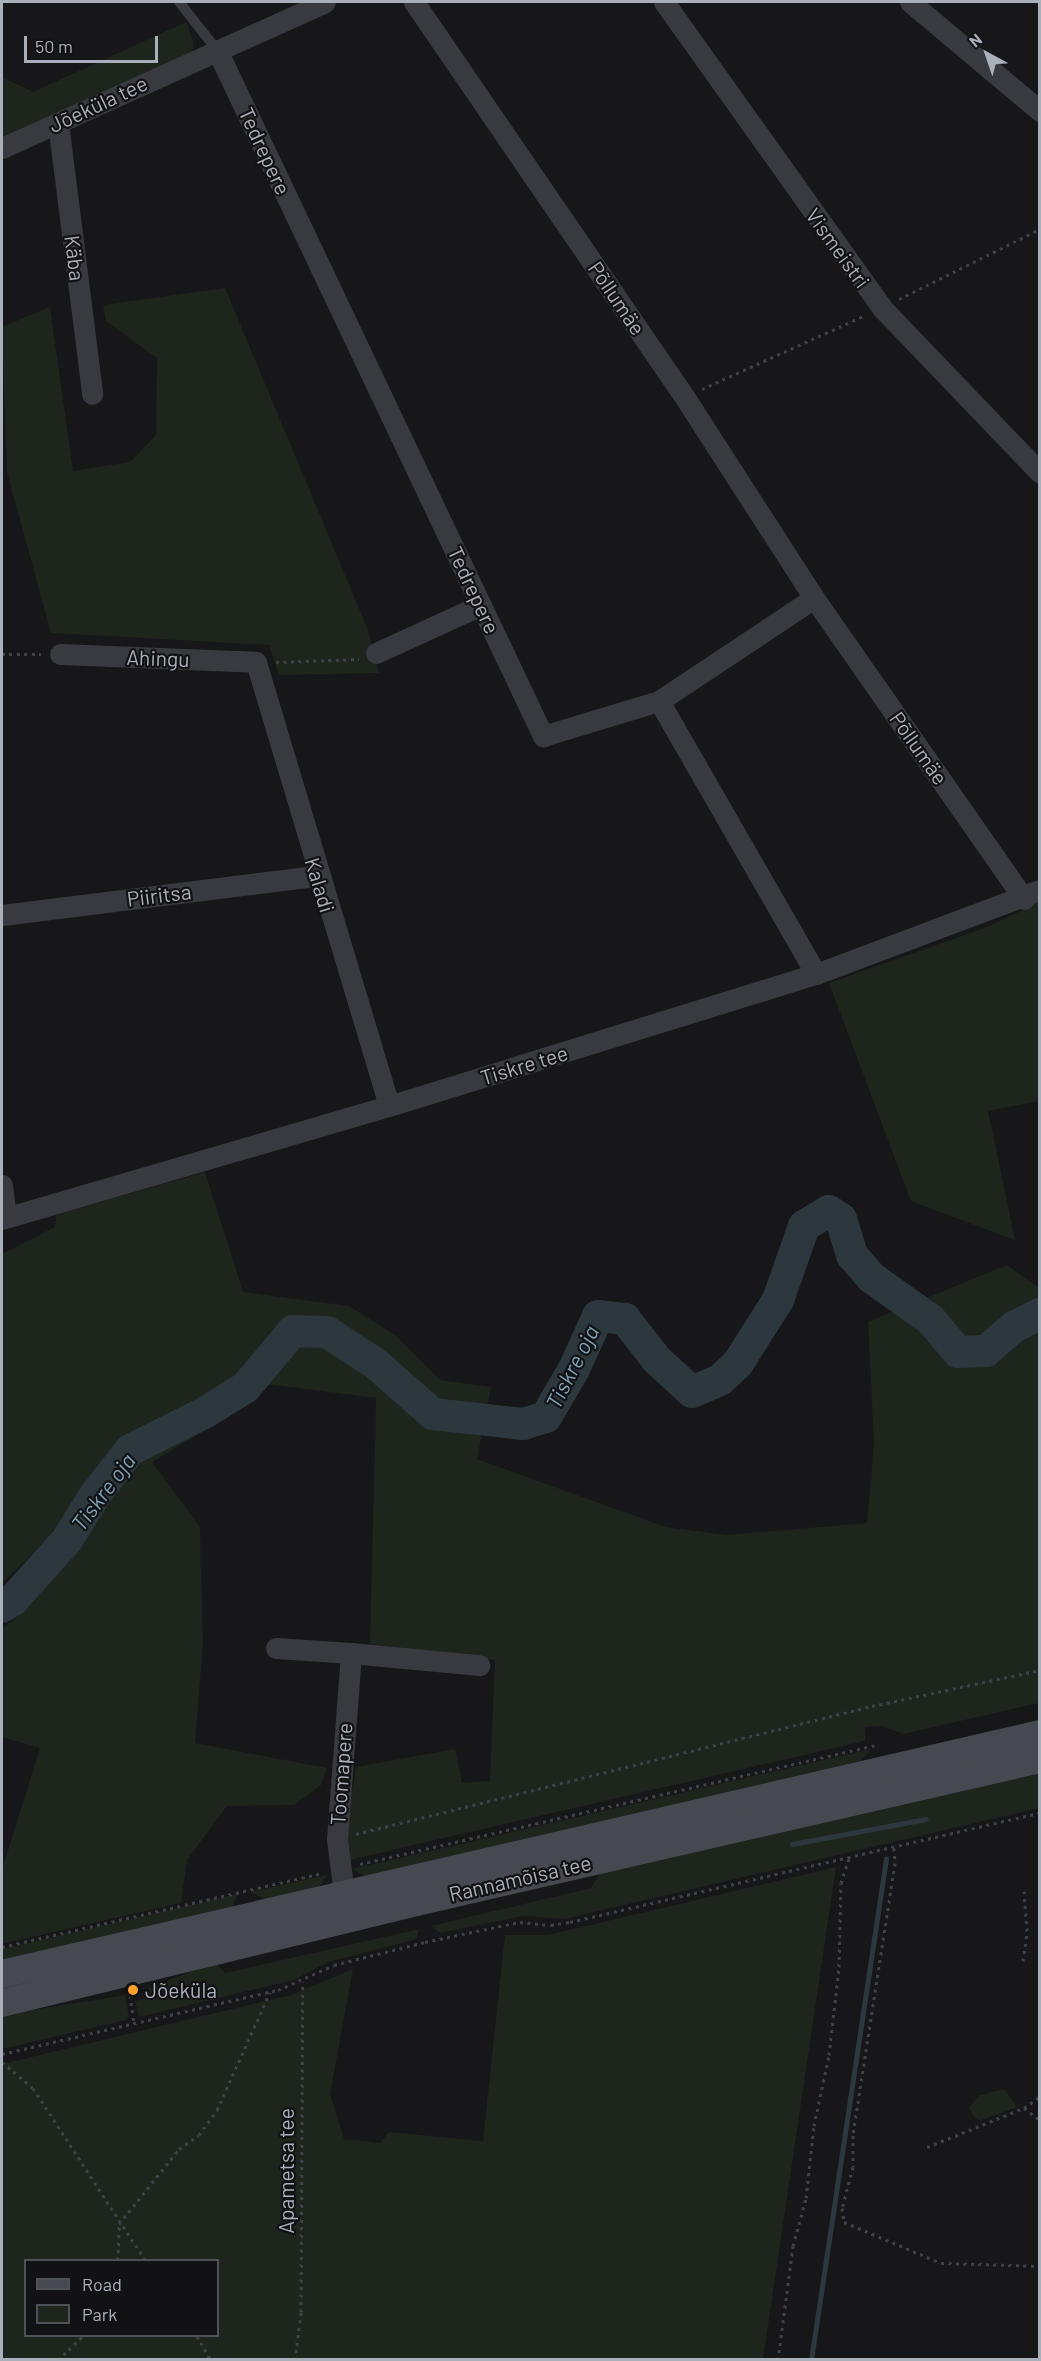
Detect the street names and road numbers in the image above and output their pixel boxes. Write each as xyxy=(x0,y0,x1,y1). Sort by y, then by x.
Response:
street label: Jõeküla tee xyxy=(45,70,151,138)
street label: Tedrepere xyxy=(234,103,296,199)
street label: Vismeistri xyxy=(801,203,875,293)
street label: Käba xyxy=(60,234,90,282)
street label: Põllumäe xyxy=(583,256,651,340)
street label: Tedrepere xyxy=(443,542,505,638)
street label: Ahingu xyxy=(126,644,190,672)
street label: Põllumäe xyxy=(885,707,953,789)
street label: Kaladi xyxy=(300,855,340,915)
street label: Piiritsa xyxy=(125,879,193,911)
street label: Tiskre tee xyxy=(477,1040,571,1090)
street label: Toomapere xyxy=(325,1722,357,1826)
street label: Rannamõisa tee xyxy=(446,1849,594,1907)
street label: Apametsa tee xyxy=(273,2108,299,2234)

